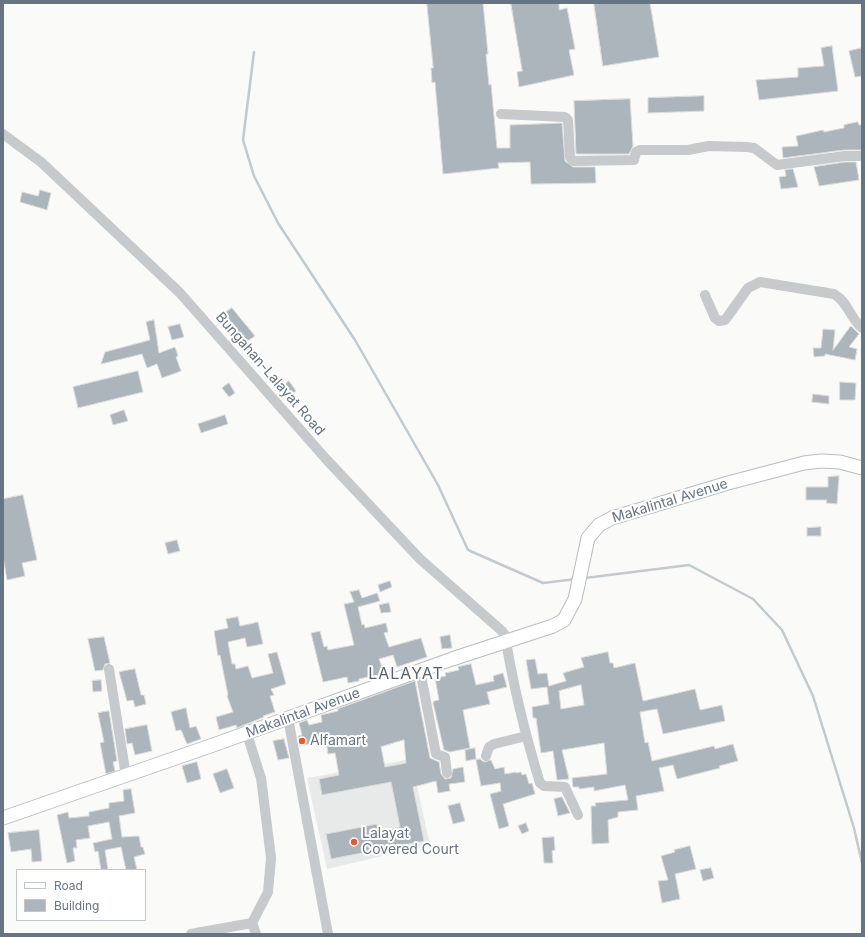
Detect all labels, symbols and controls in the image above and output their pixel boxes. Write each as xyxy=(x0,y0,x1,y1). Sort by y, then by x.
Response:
street label: Bungahan-Lalayat Road xyxy=(212,309,328,439)
street label: Makalintal Avenue xyxy=(610,475,730,527)
district label: LALAYAT xyxy=(368,664,444,684)
street label: Makalintal Avenue xyxy=(244,685,362,741)
place label: Alfamart xyxy=(310,733,366,749)
marker: Alfamart xyxy=(297,736,307,746)
place label: Lalayat Covered Court xyxy=(362,826,459,858)
marker: Lalayat Covered Court xyxy=(349,837,359,847)
legend xyxy=(16,869,146,921)
text: Road xyxy=(54,878,83,893)
text: Building xyxy=(54,898,99,913)

